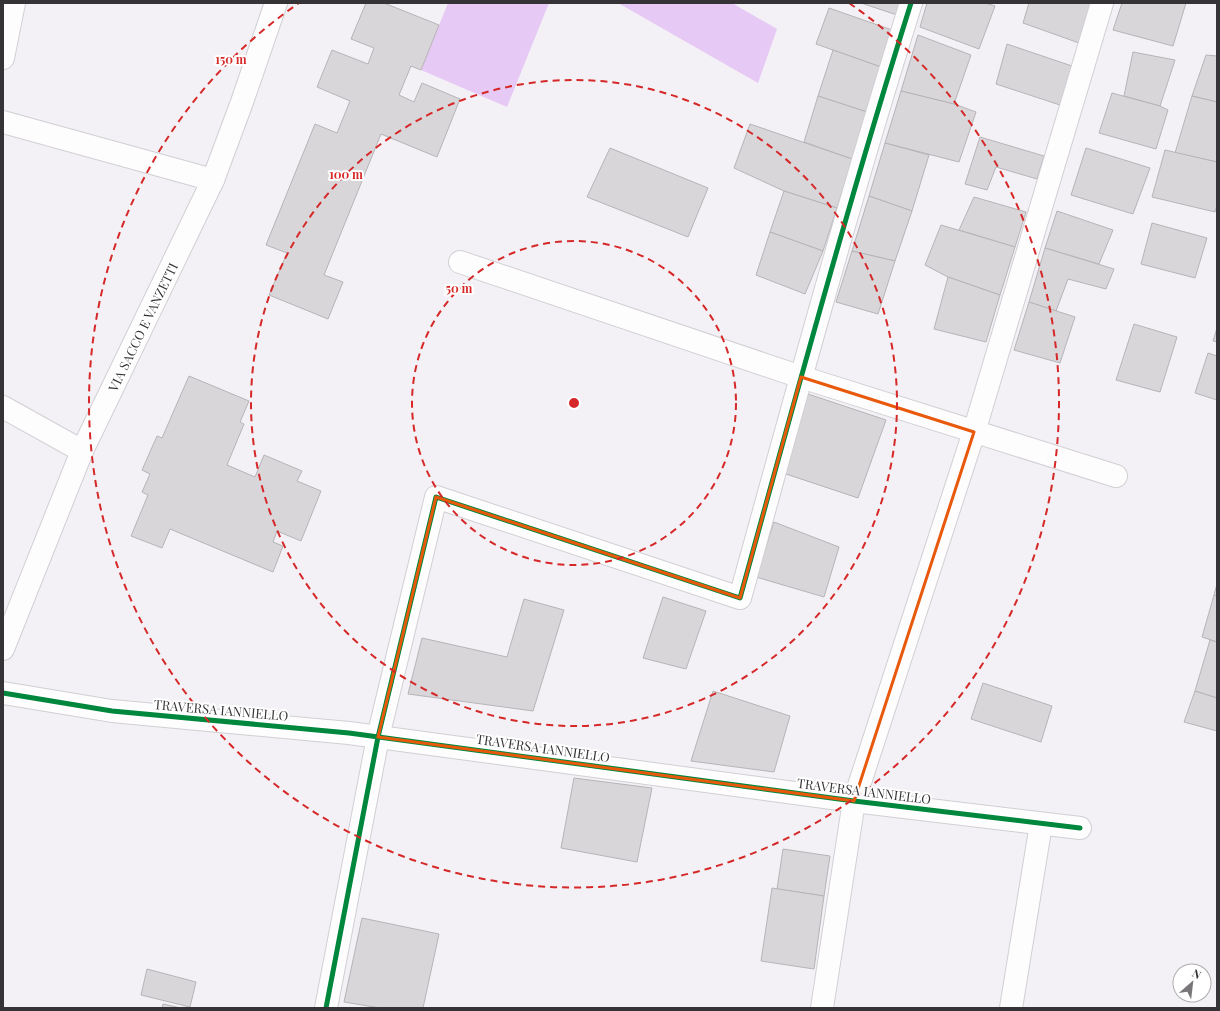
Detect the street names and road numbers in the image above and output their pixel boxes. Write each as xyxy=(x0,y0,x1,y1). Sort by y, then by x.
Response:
street label: VIA SACCO E VANZETTI xyxy=(104,260,181,395)
street label: TRAVERSA IANNIELLO xyxy=(153,695,289,724)
street label: TRAVERSA IANNIELLO xyxy=(475,730,611,765)
street label: TRAVERSA IANNIELLO xyxy=(796,774,932,807)

